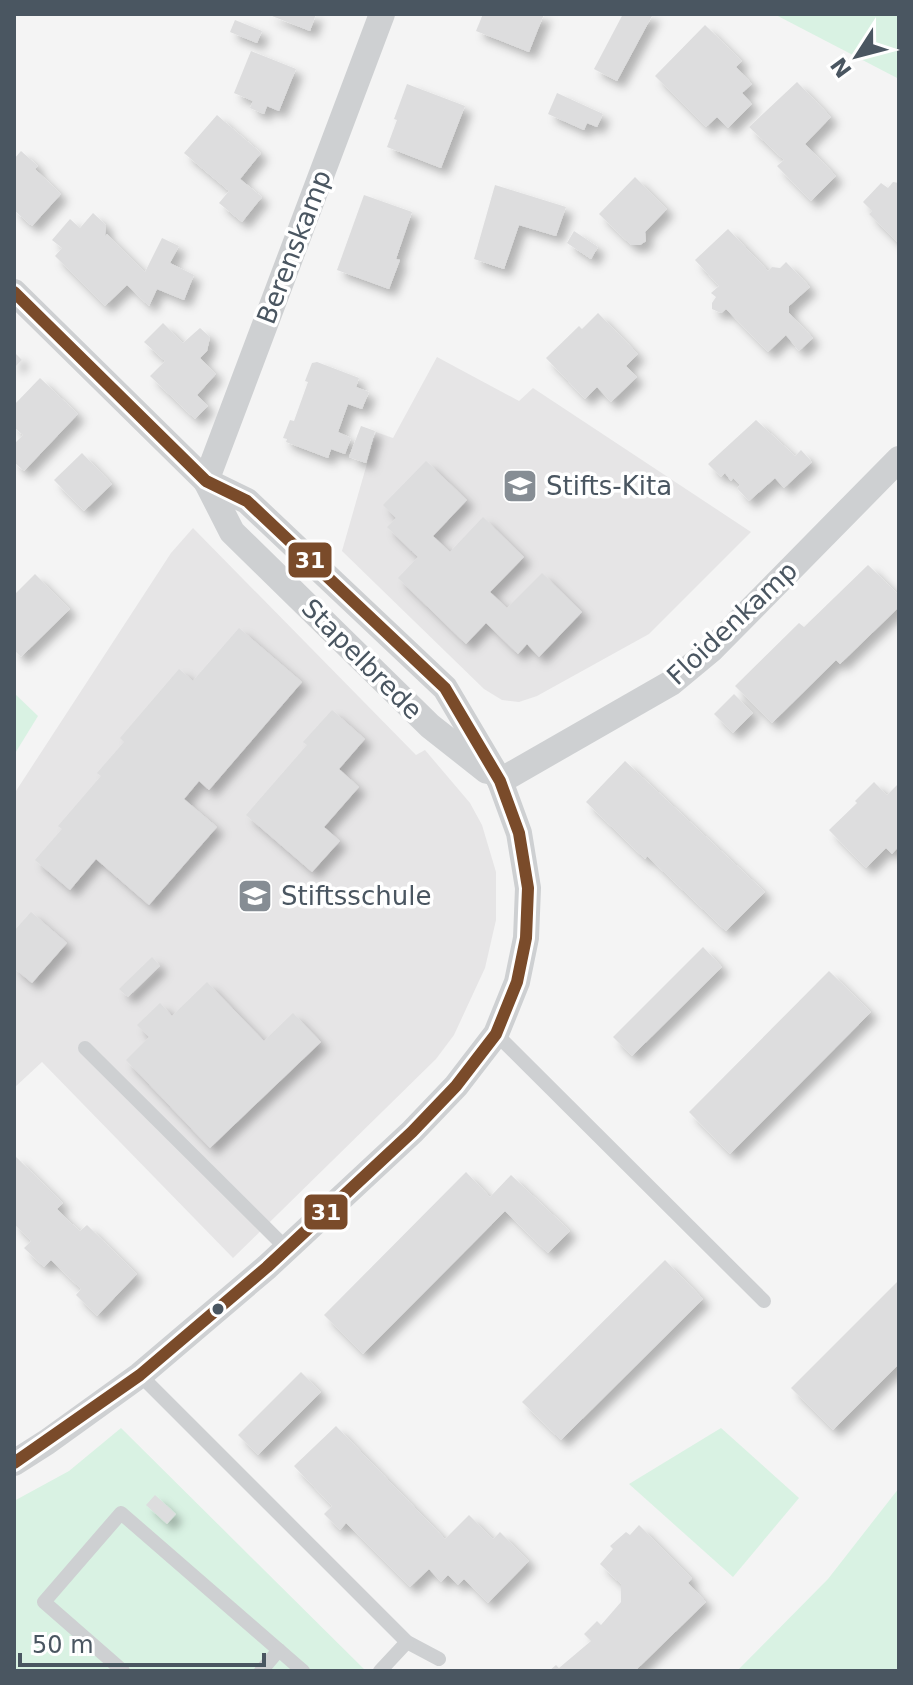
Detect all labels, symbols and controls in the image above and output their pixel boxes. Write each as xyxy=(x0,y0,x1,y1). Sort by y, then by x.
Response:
north arrow xyxy=(817,16,897,96)
text: N xyxy=(826,53,857,82)
street label: Berenskamp xyxy=(251,166,337,328)
school or university icon: Stifts-Kita xyxy=(501,467,539,505)
place label: Stifts-Kita xyxy=(546,471,672,501)
line badge: 31 xyxy=(287,541,333,579)
text: 31 xyxy=(295,548,325,573)
street label: Floidenkamp xyxy=(661,555,803,691)
street label: Stapelbrede xyxy=(296,593,428,725)
school or university icon: Stiftsschule xyxy=(236,877,274,915)
place label: Stiftsschule xyxy=(281,881,431,911)
line badge: 31 xyxy=(303,1193,349,1231)
text: 31 xyxy=(311,1200,341,1225)
unlabelled marker xyxy=(210,1301,226,1317)
scale bar xyxy=(20,1617,264,1667)
text: 50 m xyxy=(32,1631,94,1659)

